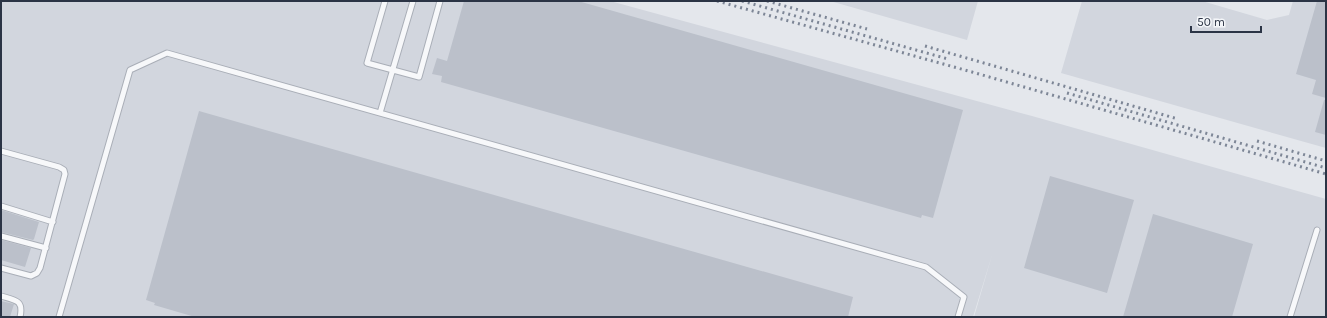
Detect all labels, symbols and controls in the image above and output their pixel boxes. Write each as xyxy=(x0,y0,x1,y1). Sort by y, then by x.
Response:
scale bar xyxy=(1191,8,1261,34)
text: 50 m xyxy=(1197,15,1225,29)

